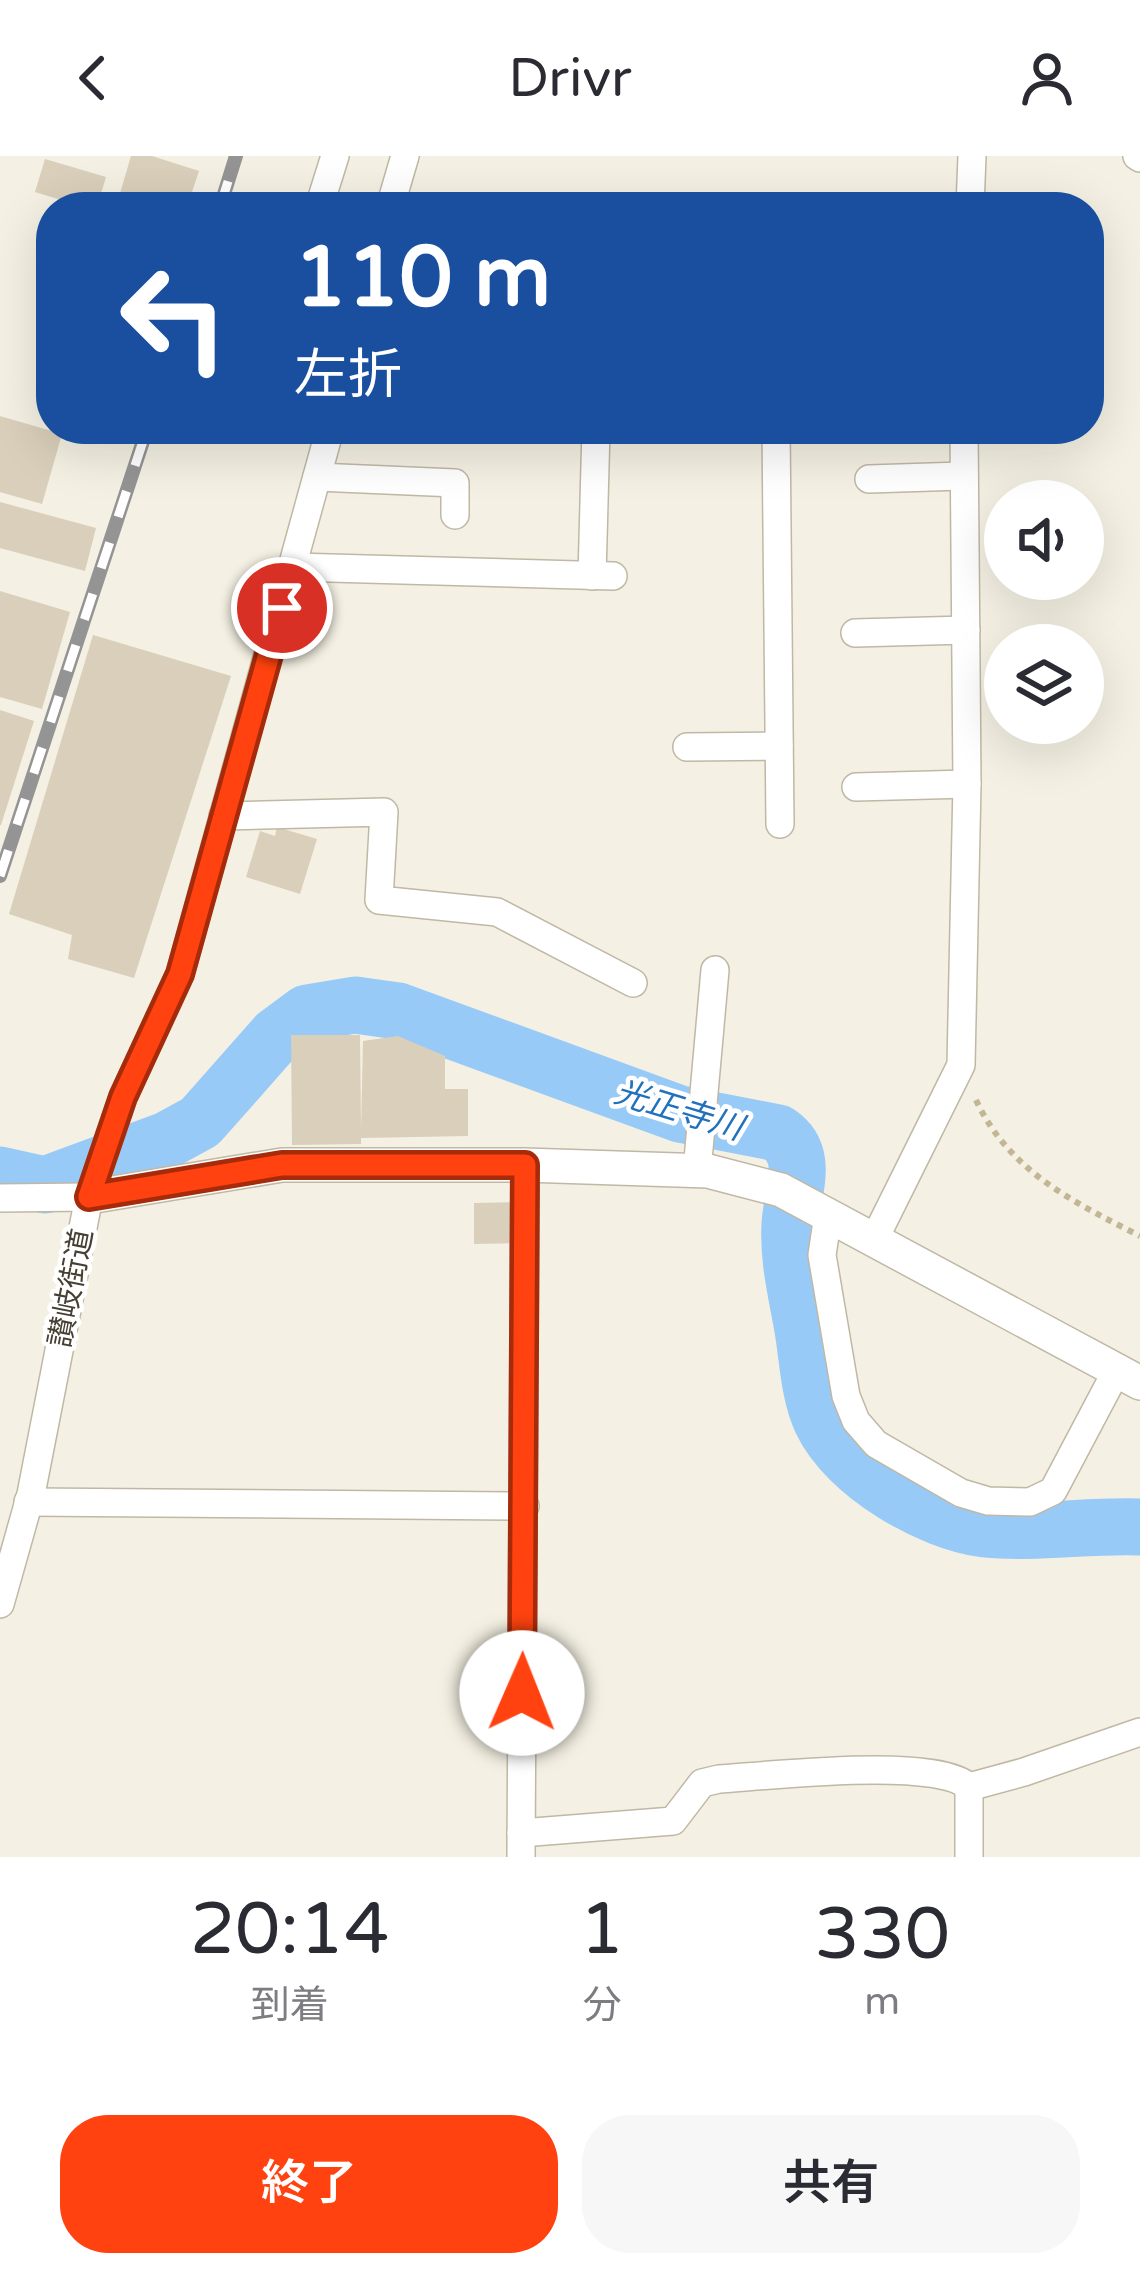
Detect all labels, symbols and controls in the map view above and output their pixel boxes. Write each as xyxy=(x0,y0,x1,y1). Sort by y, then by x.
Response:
icon: back xyxy=(60,45,126,111)
icon: person xyxy=(1014,45,1080,111)
text: Drivr xyxy=(508,46,632,111)
text: 110 m xyxy=(294,228,551,329)
icon: left xyxy=(96,240,252,396)
text: 左折 xyxy=(294,343,402,408)
map controls xyxy=(984,480,1104,744)
button: sound xyxy=(984,480,1104,600)
pin xyxy=(231,557,333,659)
icon: arrive xyxy=(249,575,315,641)
button: layers xyxy=(984,624,1104,744)
water label: 光正寺川 xyxy=(610,1072,750,1149)
street label: 讃岐街道 xyxy=(42,1226,101,1351)
position arrow xyxy=(459,1630,585,1756)
text: 20:14 xyxy=(190,1887,389,1974)
text: 1 xyxy=(579,1887,625,1974)
text: 330 xyxy=(814,1892,950,1979)
text: m xyxy=(864,1978,900,2025)
text: 到着 xyxy=(251,1982,329,2029)
text: 分 xyxy=(582,1982,621,2029)
button: 終了 xyxy=(60,2115,558,2253)
button: 共有 xyxy=(582,2115,1080,2253)

